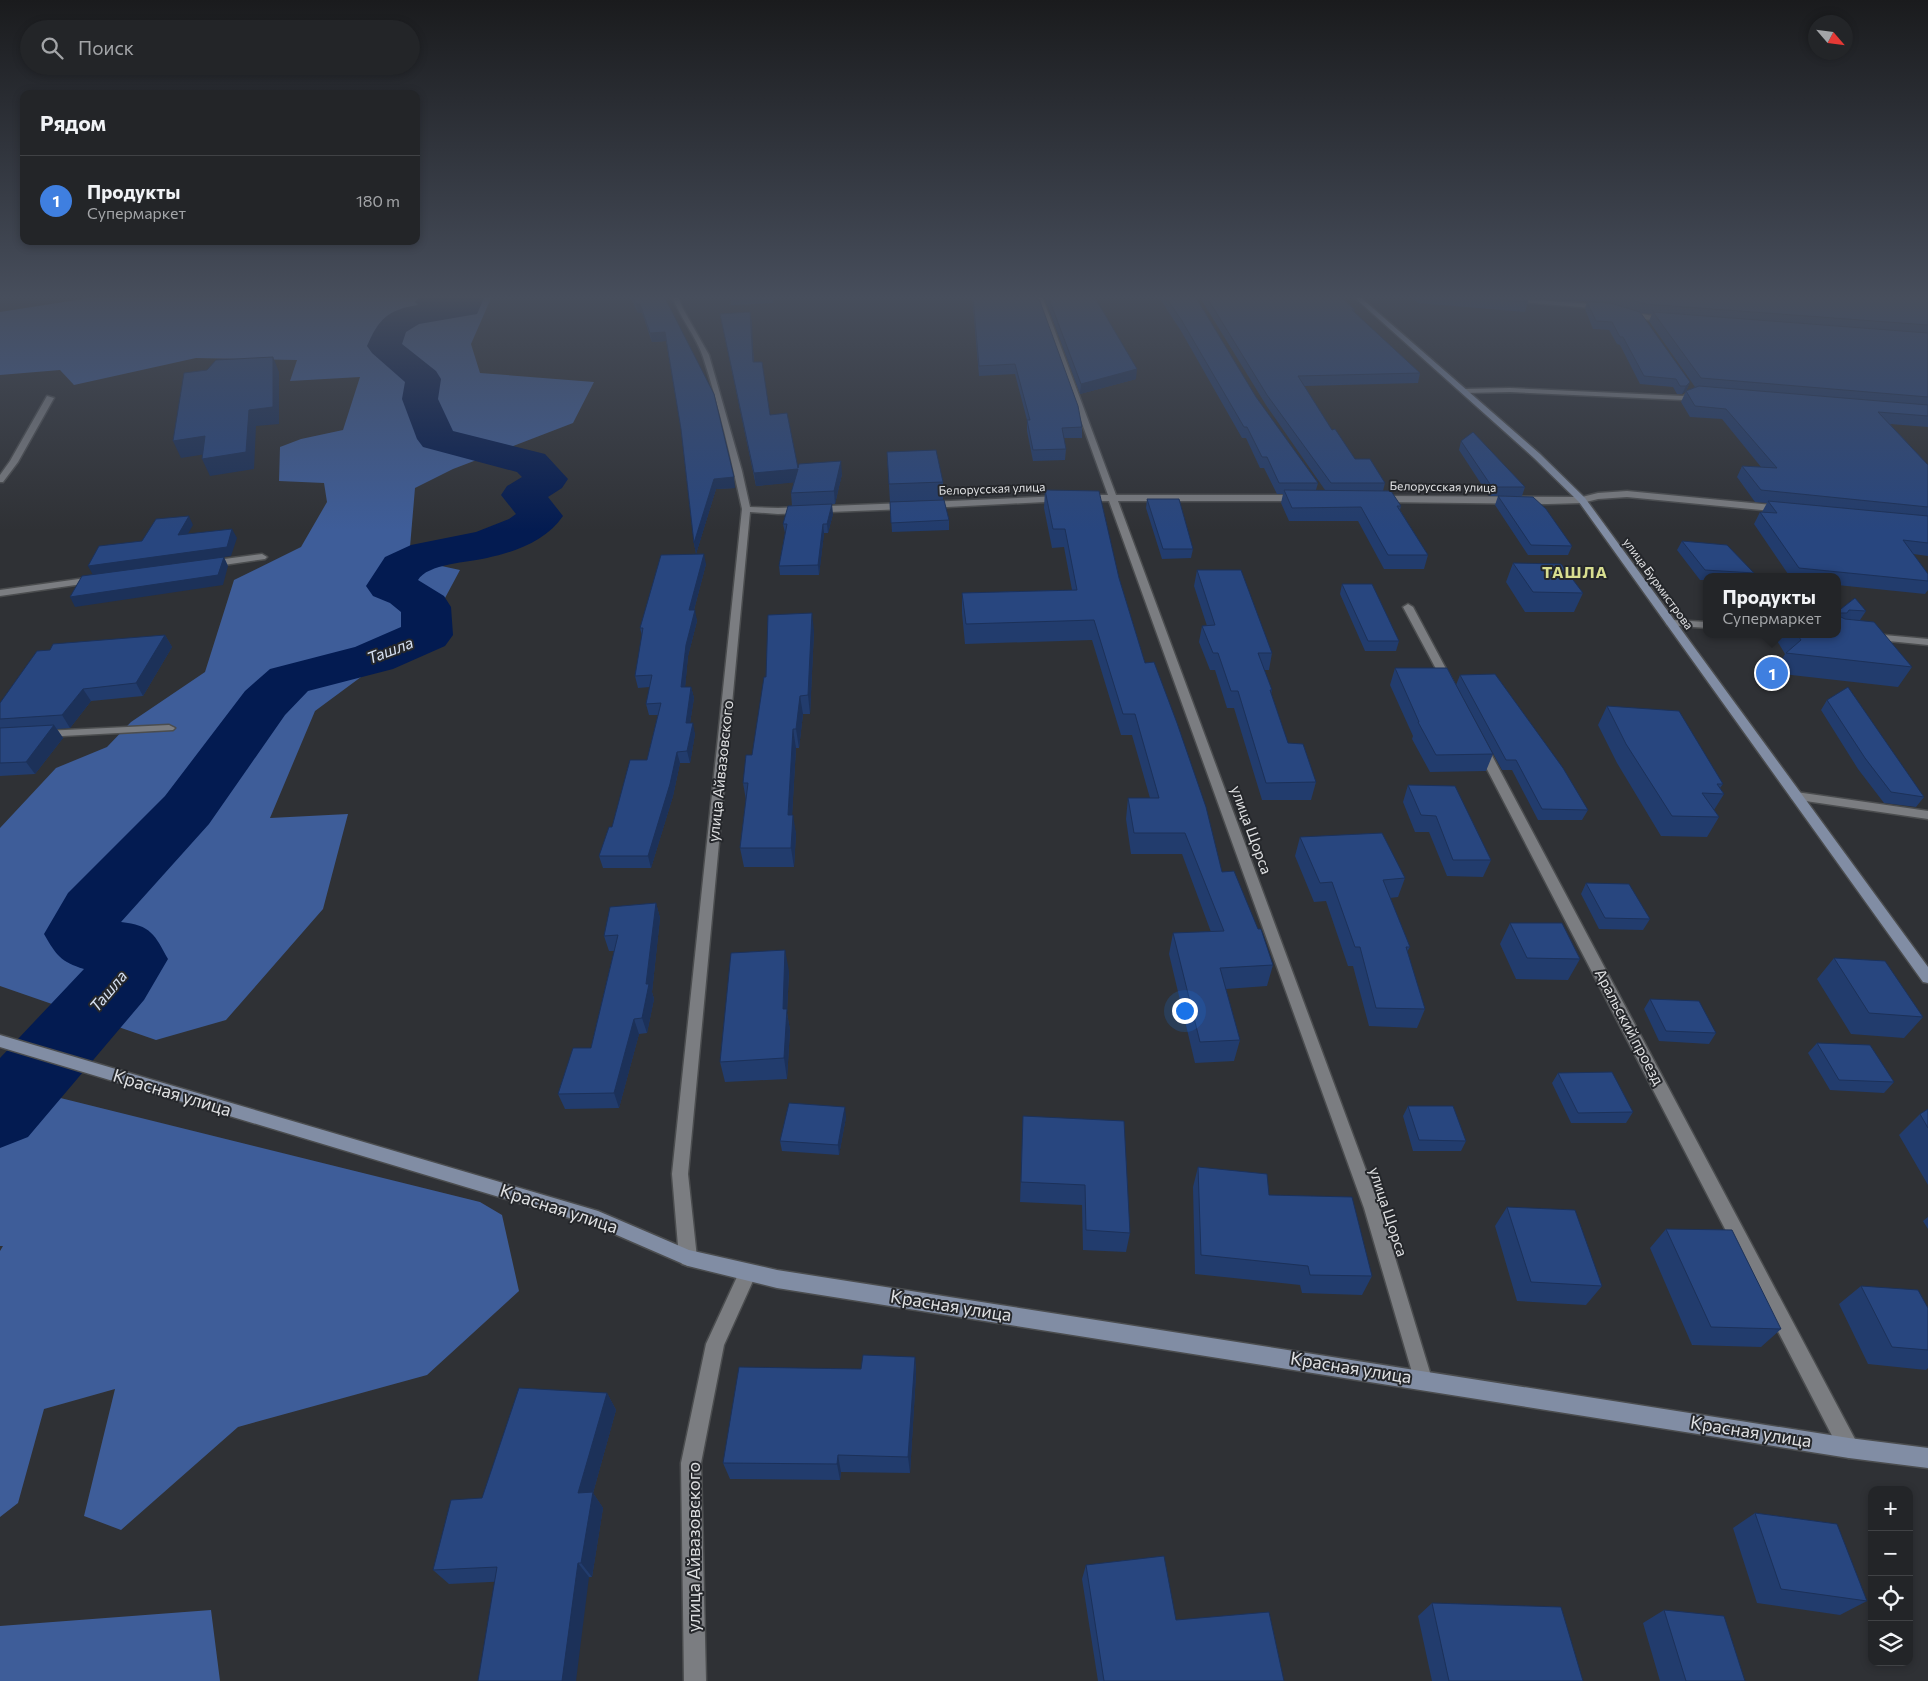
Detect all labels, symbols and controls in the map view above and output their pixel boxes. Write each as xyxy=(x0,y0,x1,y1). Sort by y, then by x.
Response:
north arrow xyxy=(1808,15,1853,60)
search box xyxy=(20,20,420,75)
icon: search xyxy=(38,34,66,62)
text: Поиск xyxy=(78,36,134,59)
text: Рядом xyxy=(40,110,106,135)
text: Продукты xyxy=(87,180,180,203)
text: 1 xyxy=(52,191,60,210)
text: 180 m xyxy=(356,191,400,210)
text: Супермаркет xyxy=(87,203,186,222)
street label: Белорусская улица xyxy=(1390,478,1497,494)
street label: Белорусская улица xyxy=(938,479,1046,497)
street label: улица Бурмистрова xyxy=(1621,535,1697,632)
district label: ТАШЛА xyxy=(1542,562,1608,581)
popup xyxy=(1703,573,1841,638)
text: Продукты xyxy=(1722,585,1816,608)
text: Супермаркет xyxy=(1722,608,1822,627)
water label: Ташла xyxy=(364,632,416,667)
pin: 1 xyxy=(1756,654,1788,692)
street label: улица Айвазовского xyxy=(704,699,736,843)
street label: улица Щорса xyxy=(1228,783,1276,876)
street label: Аральский проезд xyxy=(1592,965,1668,1088)
water label: Ташла xyxy=(85,966,130,1015)
your location xyxy=(1172,998,1198,1024)
street label: Красная улица xyxy=(110,1064,234,1120)
street label: улица Щорса xyxy=(1366,1165,1412,1259)
street label: Красная улица xyxy=(498,1179,621,1237)
street label: Красная улица xyxy=(889,1285,1013,1325)
street label: Красная улица xyxy=(1289,1347,1413,1387)
street label: Красная улица xyxy=(1689,1411,1813,1451)
street label: улица Айвазовского xyxy=(682,1462,704,1632)
map controls xyxy=(1868,1486,1913,1666)
button: + xyxy=(1868,1486,1913,1531)
button: − xyxy=(1868,1531,1913,1576)
button: locate xyxy=(1868,1576,1913,1621)
button: layers xyxy=(1868,1621,1913,1666)

